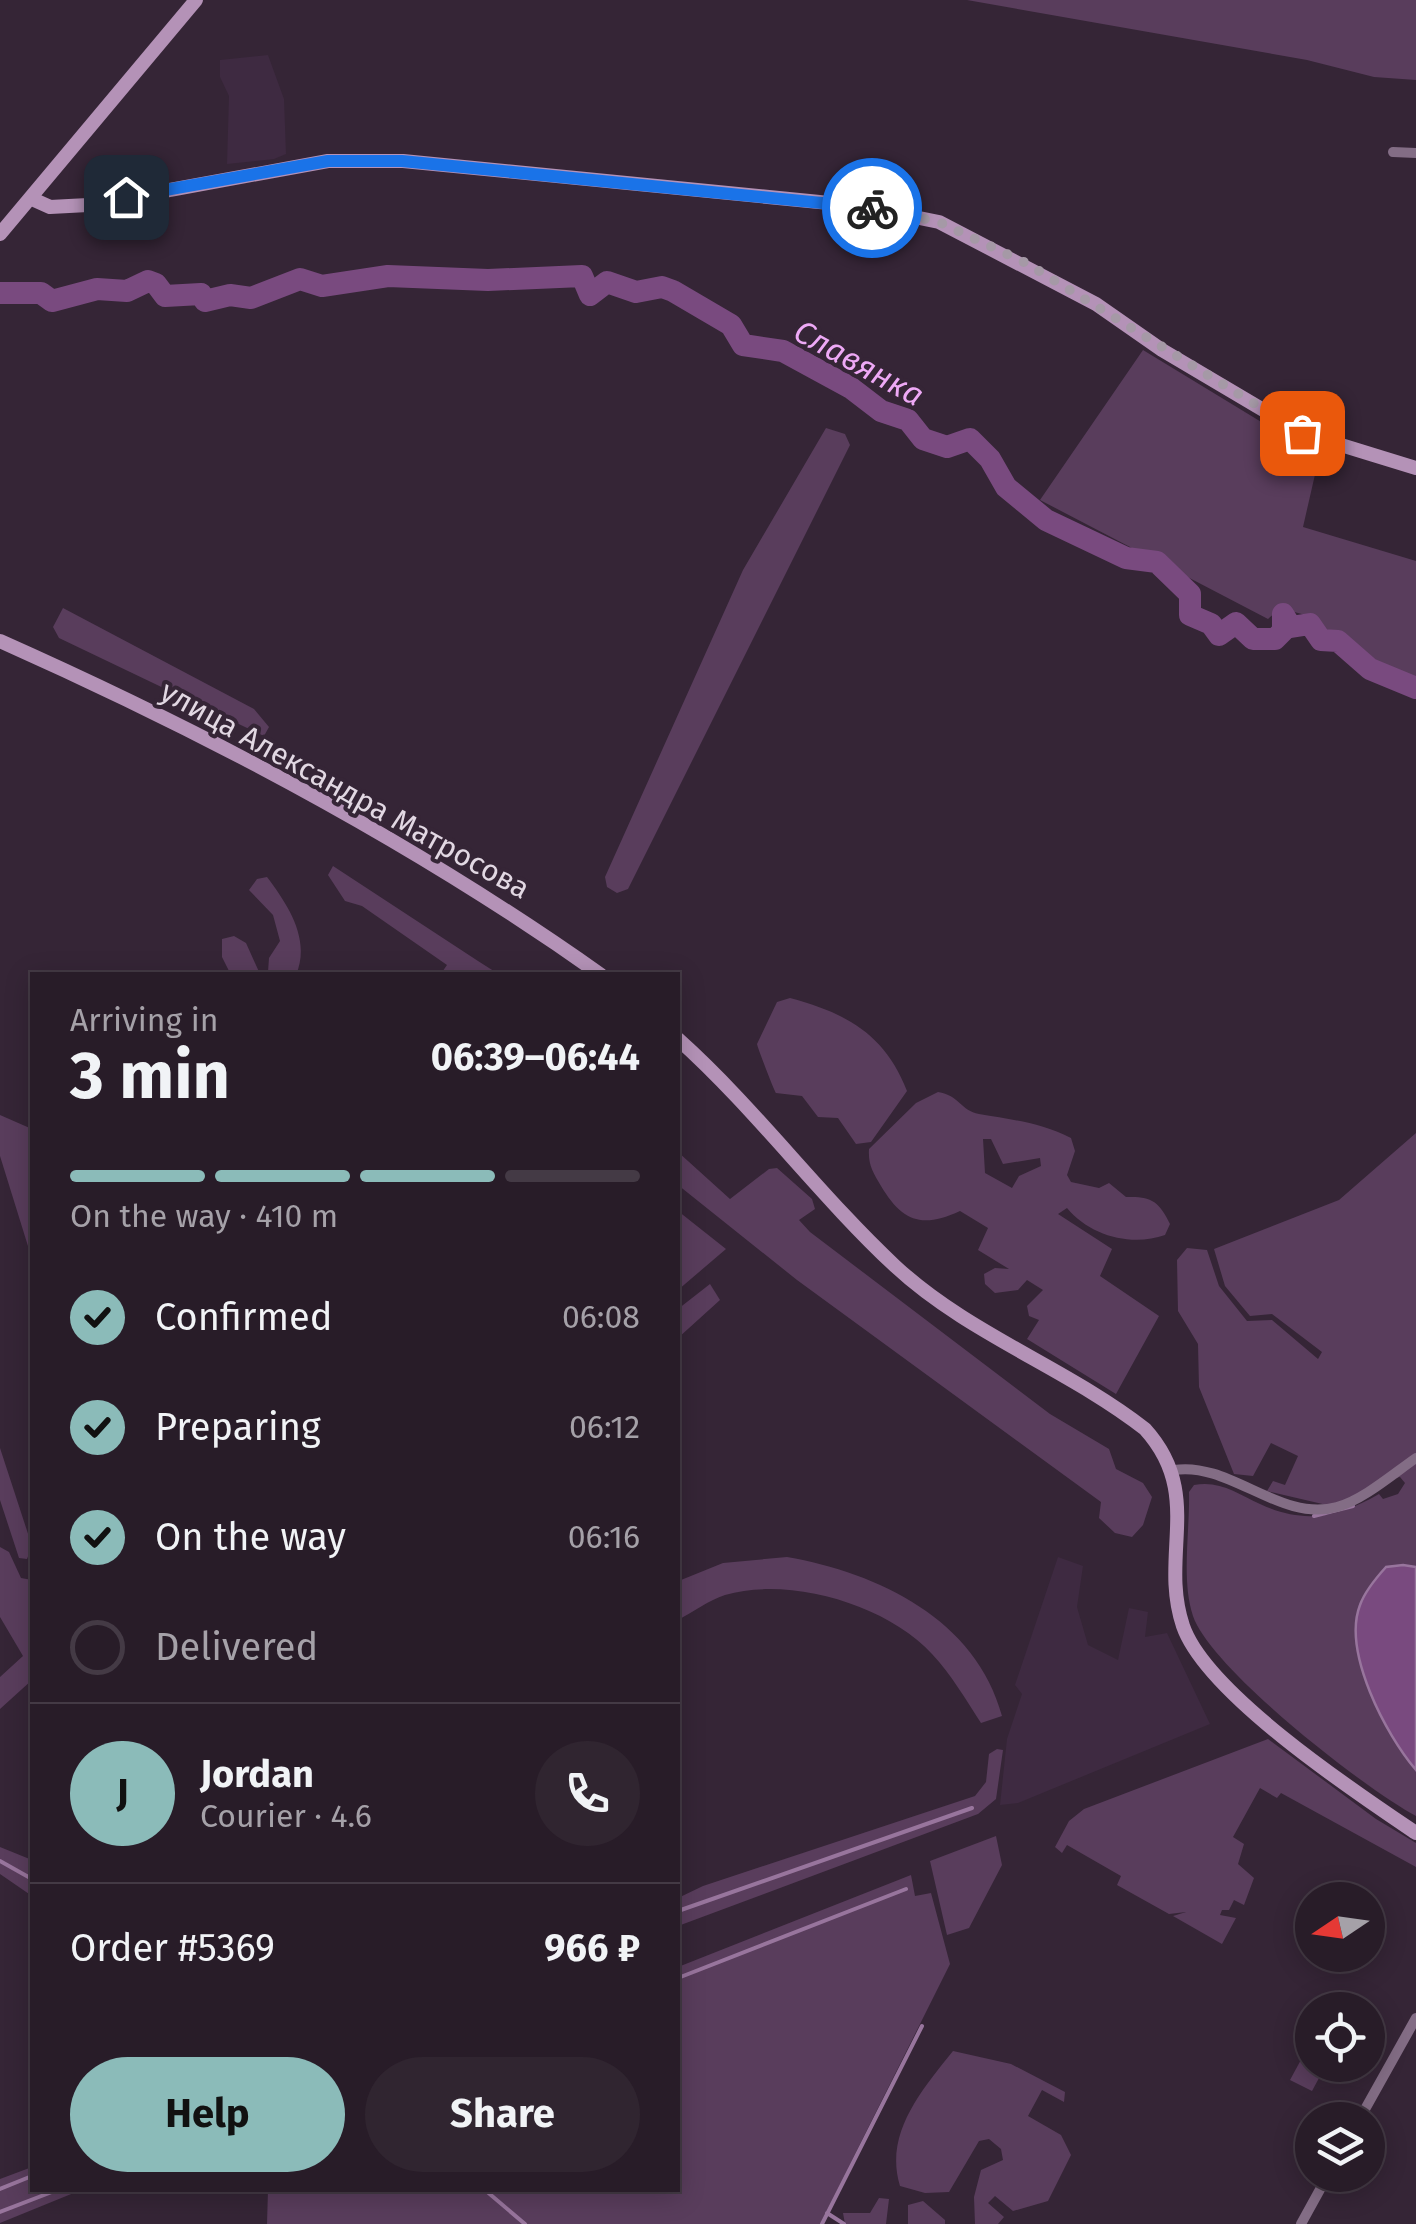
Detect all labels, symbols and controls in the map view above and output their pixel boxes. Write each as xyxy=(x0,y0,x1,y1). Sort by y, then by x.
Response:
pin xyxy=(84,155,169,240)
courier xyxy=(822,158,922,258)
icon: home xyxy=(99,170,154,225)
icon: bike xyxy=(845,181,900,236)
water label: Славянка xyxy=(787,312,931,414)
pin xyxy=(1260,391,1345,476)
icon: bag xyxy=(1275,406,1330,461)
street label: улица Александра Матросова xyxy=(154,673,536,907)
text: Arriving in xyxy=(70,1001,218,1039)
text: 06:39–06:44 xyxy=(431,1034,640,1080)
text: 3 min xyxy=(70,1037,230,1115)
text: On the way · 410 m xyxy=(70,1197,338,1235)
icon: check xyxy=(70,1290,125,1345)
text: Confirmed xyxy=(155,1294,333,1340)
text: 06:08 xyxy=(562,1298,640,1336)
icon: check xyxy=(70,1400,125,1455)
text: Preparing xyxy=(155,1404,321,1450)
text: 06:12 xyxy=(569,1408,640,1446)
icon: check xyxy=(70,1510,125,1565)
text: On the way xyxy=(155,1514,346,1560)
text: 06:16 xyxy=(568,1518,640,1556)
text: Delivered xyxy=(155,1624,318,1670)
button: phone xyxy=(535,1741,640,1846)
text: Jordan xyxy=(200,1751,314,1797)
text: J xyxy=(116,1770,129,1816)
text: Courier · 4.6 xyxy=(200,1797,372,1835)
north arrow xyxy=(1295,1882,1385,1972)
map controls xyxy=(1295,1882,1385,2192)
text: Order #5369 xyxy=(70,1925,275,1971)
text: 966 ₽ xyxy=(544,1925,640,1971)
button: locate xyxy=(1295,1992,1385,2082)
button: Help xyxy=(70,2057,345,2172)
button: Share xyxy=(365,2057,640,2172)
button: layers xyxy=(1295,2102,1385,2192)

